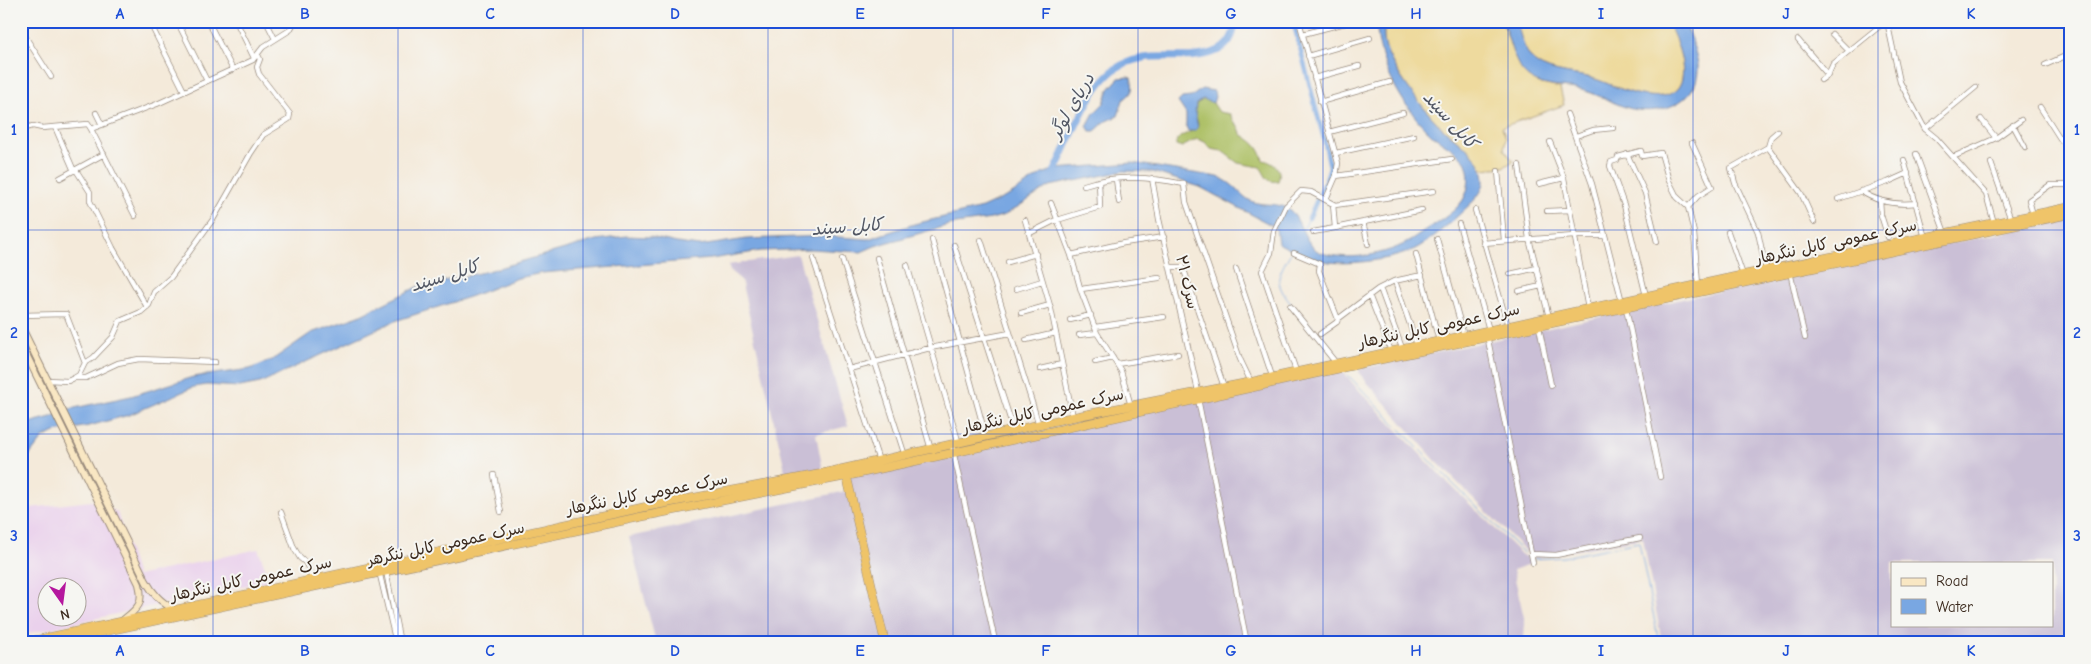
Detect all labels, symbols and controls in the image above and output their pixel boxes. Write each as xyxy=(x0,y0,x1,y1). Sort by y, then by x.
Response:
text: A xyxy=(116,5,125,23)
text: B xyxy=(300,5,310,23)
text: C xyxy=(485,5,495,23)
text: D xyxy=(670,5,680,23)
text: E xyxy=(855,5,865,23)
text: F xyxy=(1041,5,1051,23)
text: G xyxy=(1225,5,1237,23)
text: H xyxy=(1410,5,1422,23)
text: I xyxy=(1598,5,1604,23)
text: J xyxy=(1782,5,1790,23)
text: K xyxy=(1966,5,1976,23)
water label: دریای لوگر xyxy=(1043,69,1100,145)
water label: کابل سيند xyxy=(1419,87,1484,156)
text: 1 xyxy=(11,121,17,139)
text: 1 xyxy=(2074,121,2080,139)
water label: کابل سيند xyxy=(811,214,886,240)
street label: سرک عمومی کابل ننگرهار xyxy=(1752,215,1919,269)
street label: سرک ۲۱ xyxy=(1172,253,1202,311)
water label: کابل سيند xyxy=(408,255,485,296)
street label: سرک عمومی کابل ننگرهار xyxy=(1355,299,1522,353)
text: 2 xyxy=(10,324,18,342)
text: 2 xyxy=(2073,324,2081,342)
street label: سرک عمومی کابل ننگرهار xyxy=(959,384,1126,438)
street label: سرک عمومی کابل ننگرهار xyxy=(563,468,730,520)
street label: سرک عمومی کابل ننگرهر xyxy=(364,518,526,571)
text: 3 xyxy=(10,527,18,545)
text: 3 xyxy=(2073,527,2081,545)
street label: سرک عمومی کابل ننگرهار xyxy=(167,552,334,606)
legend xyxy=(1891,562,2054,626)
text: Road xyxy=(1936,572,1968,590)
north arrow xyxy=(38,576,88,626)
text: Water xyxy=(1936,598,1973,616)
text: N xyxy=(59,605,72,623)
text: A xyxy=(116,642,125,660)
text: B xyxy=(300,642,310,660)
text: C xyxy=(485,642,495,660)
text: D xyxy=(670,642,680,660)
text: E xyxy=(855,642,865,660)
text: F xyxy=(1041,642,1051,660)
text: G xyxy=(1225,642,1237,660)
text: H xyxy=(1410,642,1422,660)
text: I xyxy=(1598,642,1604,660)
text: J xyxy=(1782,642,1790,660)
text: K xyxy=(1966,642,1976,660)

